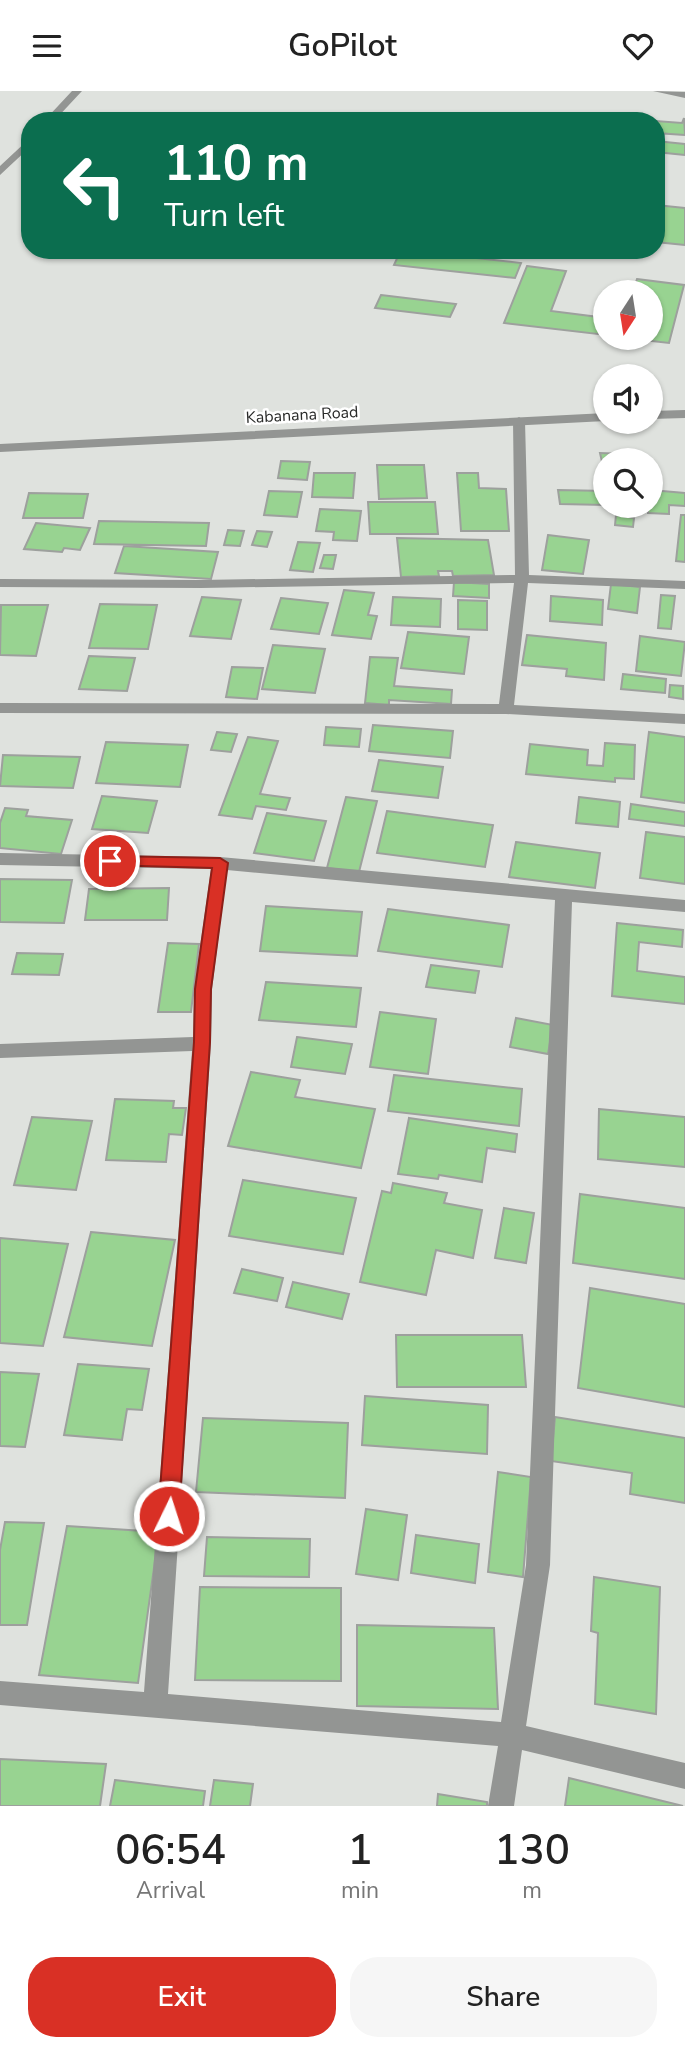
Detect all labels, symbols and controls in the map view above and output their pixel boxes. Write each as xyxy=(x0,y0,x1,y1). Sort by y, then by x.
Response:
text: GoPilot xyxy=(288,24,397,67)
icon: menu xyxy=(28,27,66,65)
icon: heart xyxy=(619,27,657,65)
text: 110 m xyxy=(164,130,308,197)
icon: left xyxy=(49,140,140,231)
text: Turn left xyxy=(164,194,284,237)
north arrow xyxy=(593,280,663,350)
map controls xyxy=(593,280,663,518)
button: sound xyxy=(593,364,663,434)
street label: Kabanana Road xyxy=(245,401,359,429)
button: search xyxy=(593,448,663,518)
pin xyxy=(80,831,140,891)
icon: arrive xyxy=(91,842,129,880)
position arrow xyxy=(132,1479,206,1553)
text: 06:54 xyxy=(115,1822,226,1879)
text: 1 xyxy=(347,1822,373,1879)
text: 130 xyxy=(494,1822,570,1879)
text: Arrival xyxy=(136,1875,205,1906)
text: min xyxy=(341,1875,379,1906)
text: m xyxy=(522,1875,542,1906)
button: Exit xyxy=(28,1957,336,2037)
button: Share xyxy=(350,1957,657,2037)

